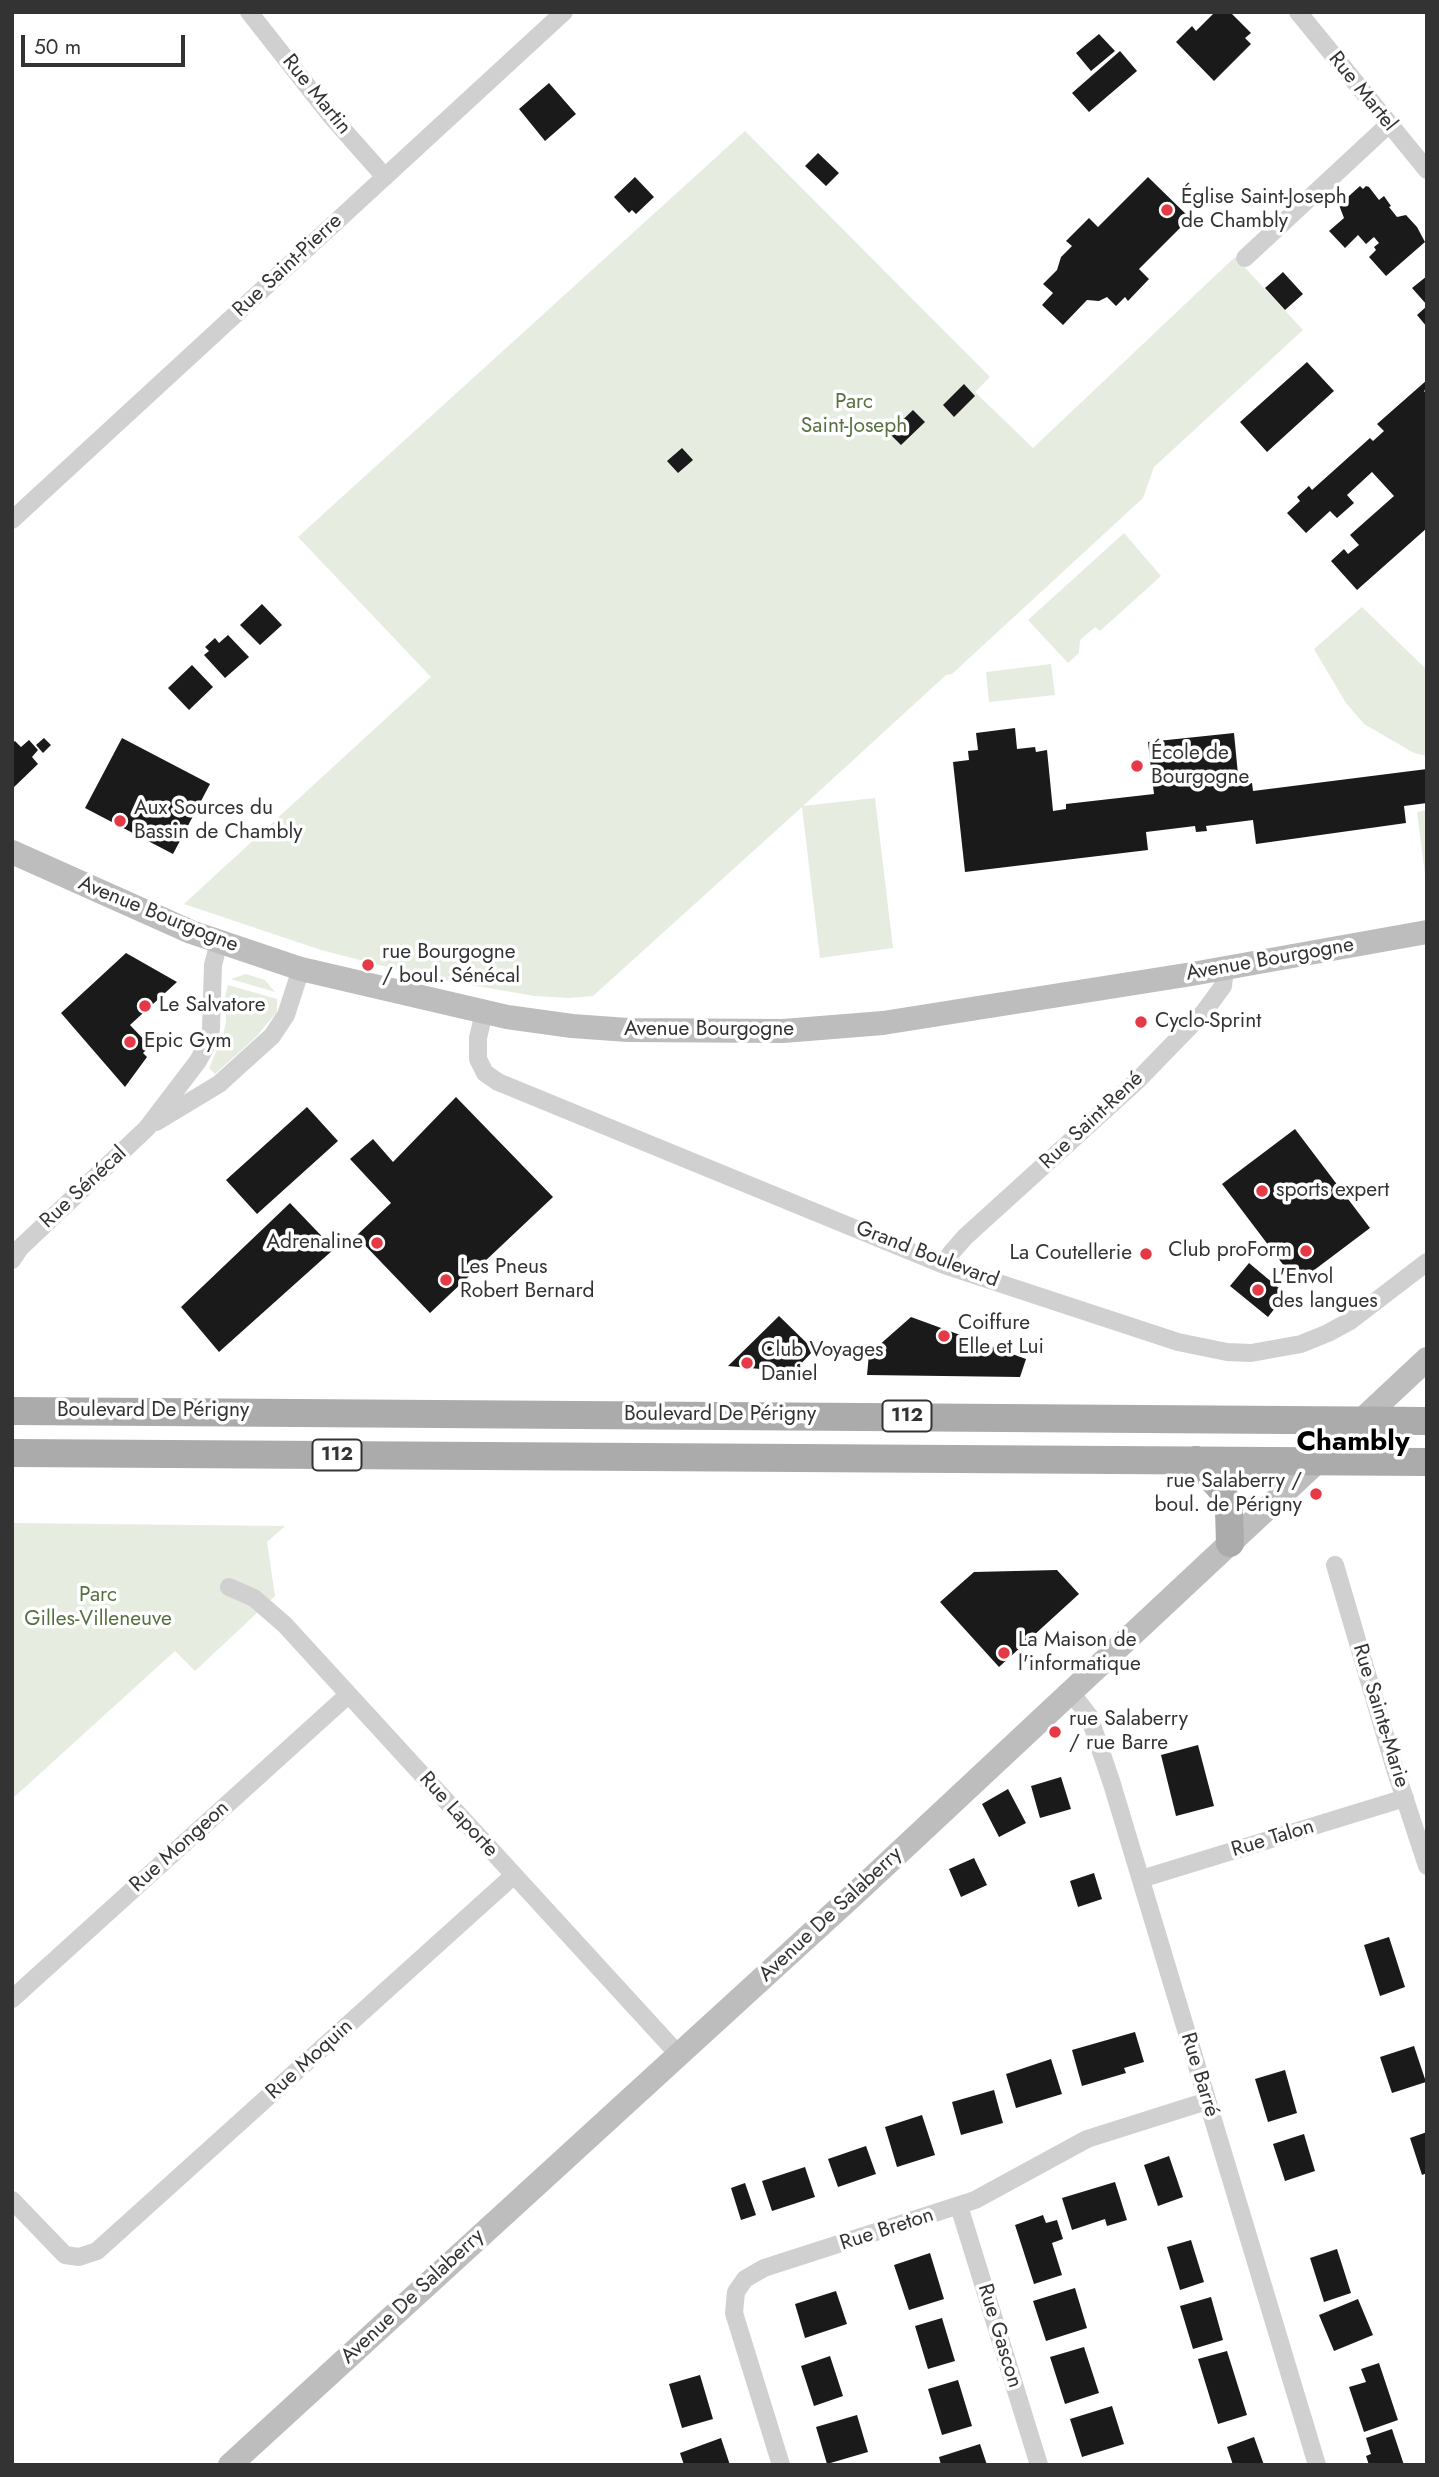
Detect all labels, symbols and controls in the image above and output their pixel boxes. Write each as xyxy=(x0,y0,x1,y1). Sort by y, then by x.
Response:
scale bar xyxy=(24,21,189,65)
text: 50 m xyxy=(34,32,81,62)
street label: Rue Martel xyxy=(1322,47,1402,137)
street label: Rue Martin xyxy=(276,50,356,140)
place label: Église Saint-Joseph de Chambly xyxy=(1181,185,1347,235)
marker: Église Saint-Joseph de Chambly xyxy=(1159,202,1175,218)
street label: Rue Saint-Pierre xyxy=(228,209,348,323)
park label: Parc Saint-Joseph xyxy=(801,390,907,440)
place label: École de Bourgogne xyxy=(1151,741,1249,791)
marker: École de Bourgogne xyxy=(1129,758,1145,774)
place label: Aux Sources du Bassin de Chambly xyxy=(134,796,303,846)
marker: Aux Sources du Bassin de Chambly xyxy=(112,813,128,829)
street label: Avenue Bourgogne xyxy=(74,871,242,959)
street label: Avenue Bourgogne xyxy=(1184,933,1356,987)
place label: rue Bourgogne / boul. Sénécal xyxy=(382,940,520,990)
marker: rue Bourgogne / boul. Sénécal xyxy=(360,957,376,973)
place label: Le Salvatore xyxy=(159,993,266,1019)
marker: Le Salvatore xyxy=(137,998,153,1014)
place label: Cyclo-Sprint xyxy=(1155,1009,1261,1035)
marker: Cyclo-Sprint xyxy=(1133,1014,1149,1030)
street label: Avenue Bourgogne xyxy=(624,1017,794,1043)
place label: Epic Gym xyxy=(144,1029,232,1055)
marker: Epic Gym xyxy=(122,1034,138,1050)
street label: Rue Saint-René xyxy=(1035,1067,1149,1175)
street label: Rue Sénécal xyxy=(36,1142,132,1234)
place label: sports expert xyxy=(1276,1178,1389,1204)
marker: sports expert xyxy=(1254,1183,1270,1199)
street label: Grand Boulevard xyxy=(852,1216,1002,1294)
place label: Adrenaline xyxy=(266,1230,363,1256)
marker: Adrenaline xyxy=(369,1235,385,1251)
place label: Club proForm xyxy=(1168,1238,1292,1264)
place label: La Coutellerie xyxy=(1009,1241,1132,1267)
marker: Club proForm xyxy=(1298,1243,1314,1259)
marker: La Coutellerie xyxy=(1138,1246,1154,1262)
place label: Les Pneus Robert Bernard xyxy=(460,1255,595,1305)
place label: L'Envol des langues xyxy=(1272,1265,1378,1315)
marker: Les Pneus Robert Bernard xyxy=(438,1272,454,1288)
marker: L'Envol des langues xyxy=(1250,1282,1266,1298)
place label: Coiffure Elle et Lui xyxy=(958,1311,1044,1361)
marker: Coiffure Elle et Lui xyxy=(936,1328,952,1344)
place label: Club Voyages Daniel xyxy=(761,1338,883,1388)
marker: Club Voyages Daniel xyxy=(739,1355,755,1371)
street label: Boulevard De Périgny xyxy=(57,1398,249,1424)
road number: 112 xyxy=(883,1400,932,1432)
street label: Boulevard De Périgny xyxy=(624,1402,816,1428)
district label: Chambly xyxy=(1296,1426,1410,1460)
road number: 112 xyxy=(312,1440,362,1470)
place label: rue Salaberry / boul. de Périgny xyxy=(1155,1469,1302,1519)
marker: rue Salaberry / boul. de Périgny xyxy=(1308,1486,1324,1502)
park label: Parc Gilles-Villeneuve xyxy=(24,1583,172,1633)
place label: La Maison de l'informatique xyxy=(1018,1628,1141,1678)
street label: Rue Sainte-Marie xyxy=(1346,1641,1414,1791)
marker: La Maison de l'informatique xyxy=(996,1645,1012,1661)
place label: rue Salaberry / rue Barre xyxy=(1069,1707,1188,1757)
marker: rue Salaberry / rue Barre xyxy=(1047,1724,1063,1740)
street label: Rue Laporte xyxy=(413,1767,503,1863)
street label: Rue Mongeon xyxy=(125,1796,235,1898)
street label: Rue Talon xyxy=(1229,1815,1317,1863)
street label: Avenue De Salaberry xyxy=(754,1842,908,1988)
street label: Rue Moquin xyxy=(261,2015,359,2105)
street label: Rue Barré xyxy=(1174,2030,1224,2120)
street label: Rue Breton xyxy=(837,2203,937,2257)
street label: Avenue De Salaberry xyxy=(336,2224,490,2370)
street label: Rue Gascon xyxy=(971,2281,1027,2391)

